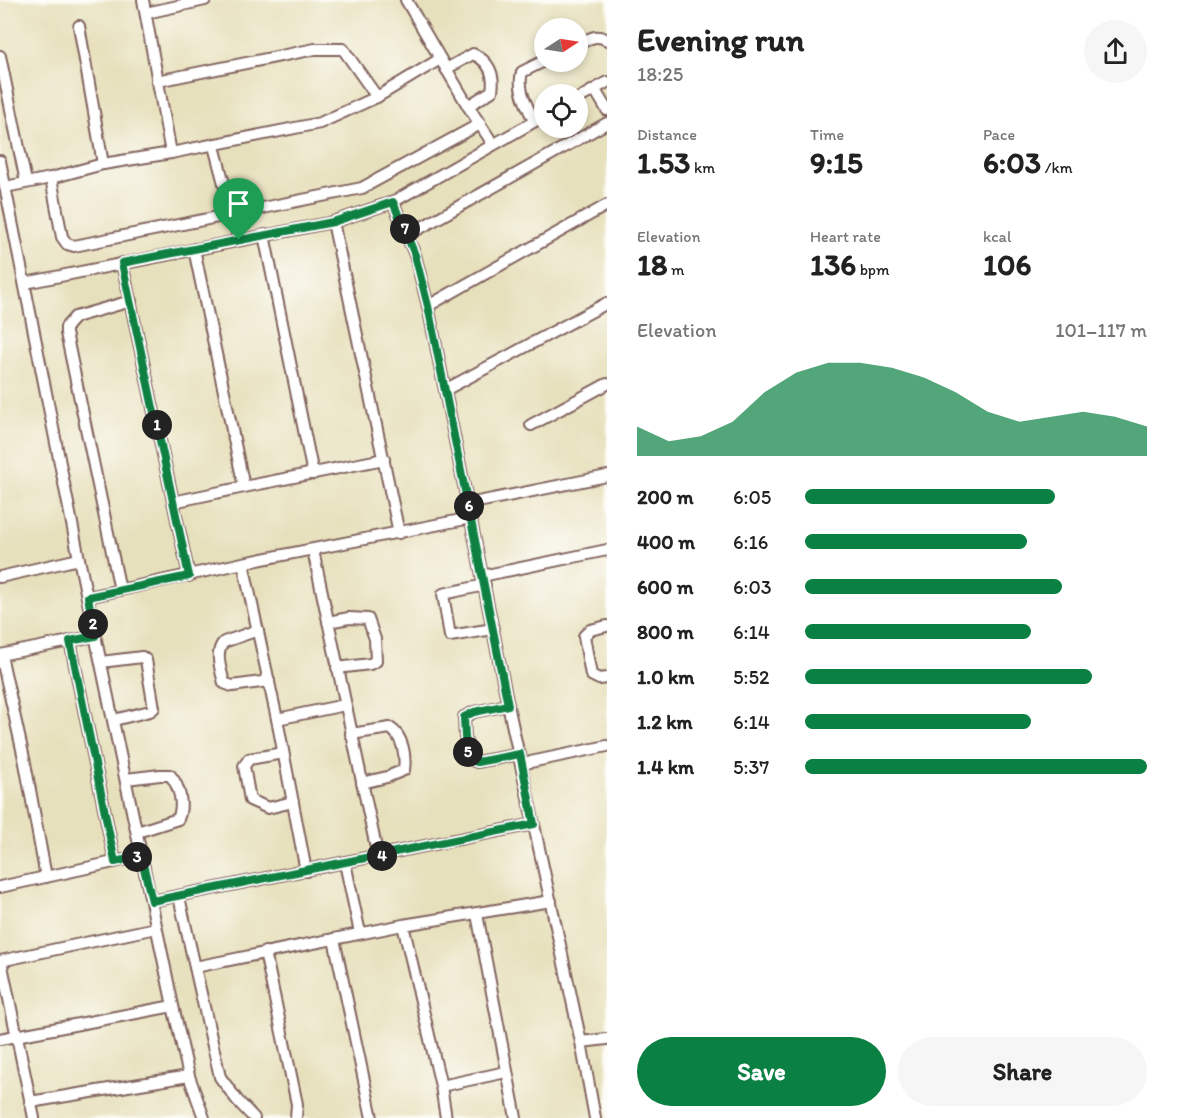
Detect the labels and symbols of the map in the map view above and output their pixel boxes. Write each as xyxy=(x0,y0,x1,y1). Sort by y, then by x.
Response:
north arrow xyxy=(534,18,588,72)
pin xyxy=(213,178,264,240)
pin: 7 xyxy=(390,214,420,244)
pin: 1 xyxy=(142,410,172,440)
pin: 6 xyxy=(454,491,484,521)
pin: 2 xyxy=(78,609,108,639)
pin: 5 xyxy=(453,737,483,767)
pin: 4 xyxy=(367,841,397,871)
pin: 3 xyxy=(122,842,152,872)

